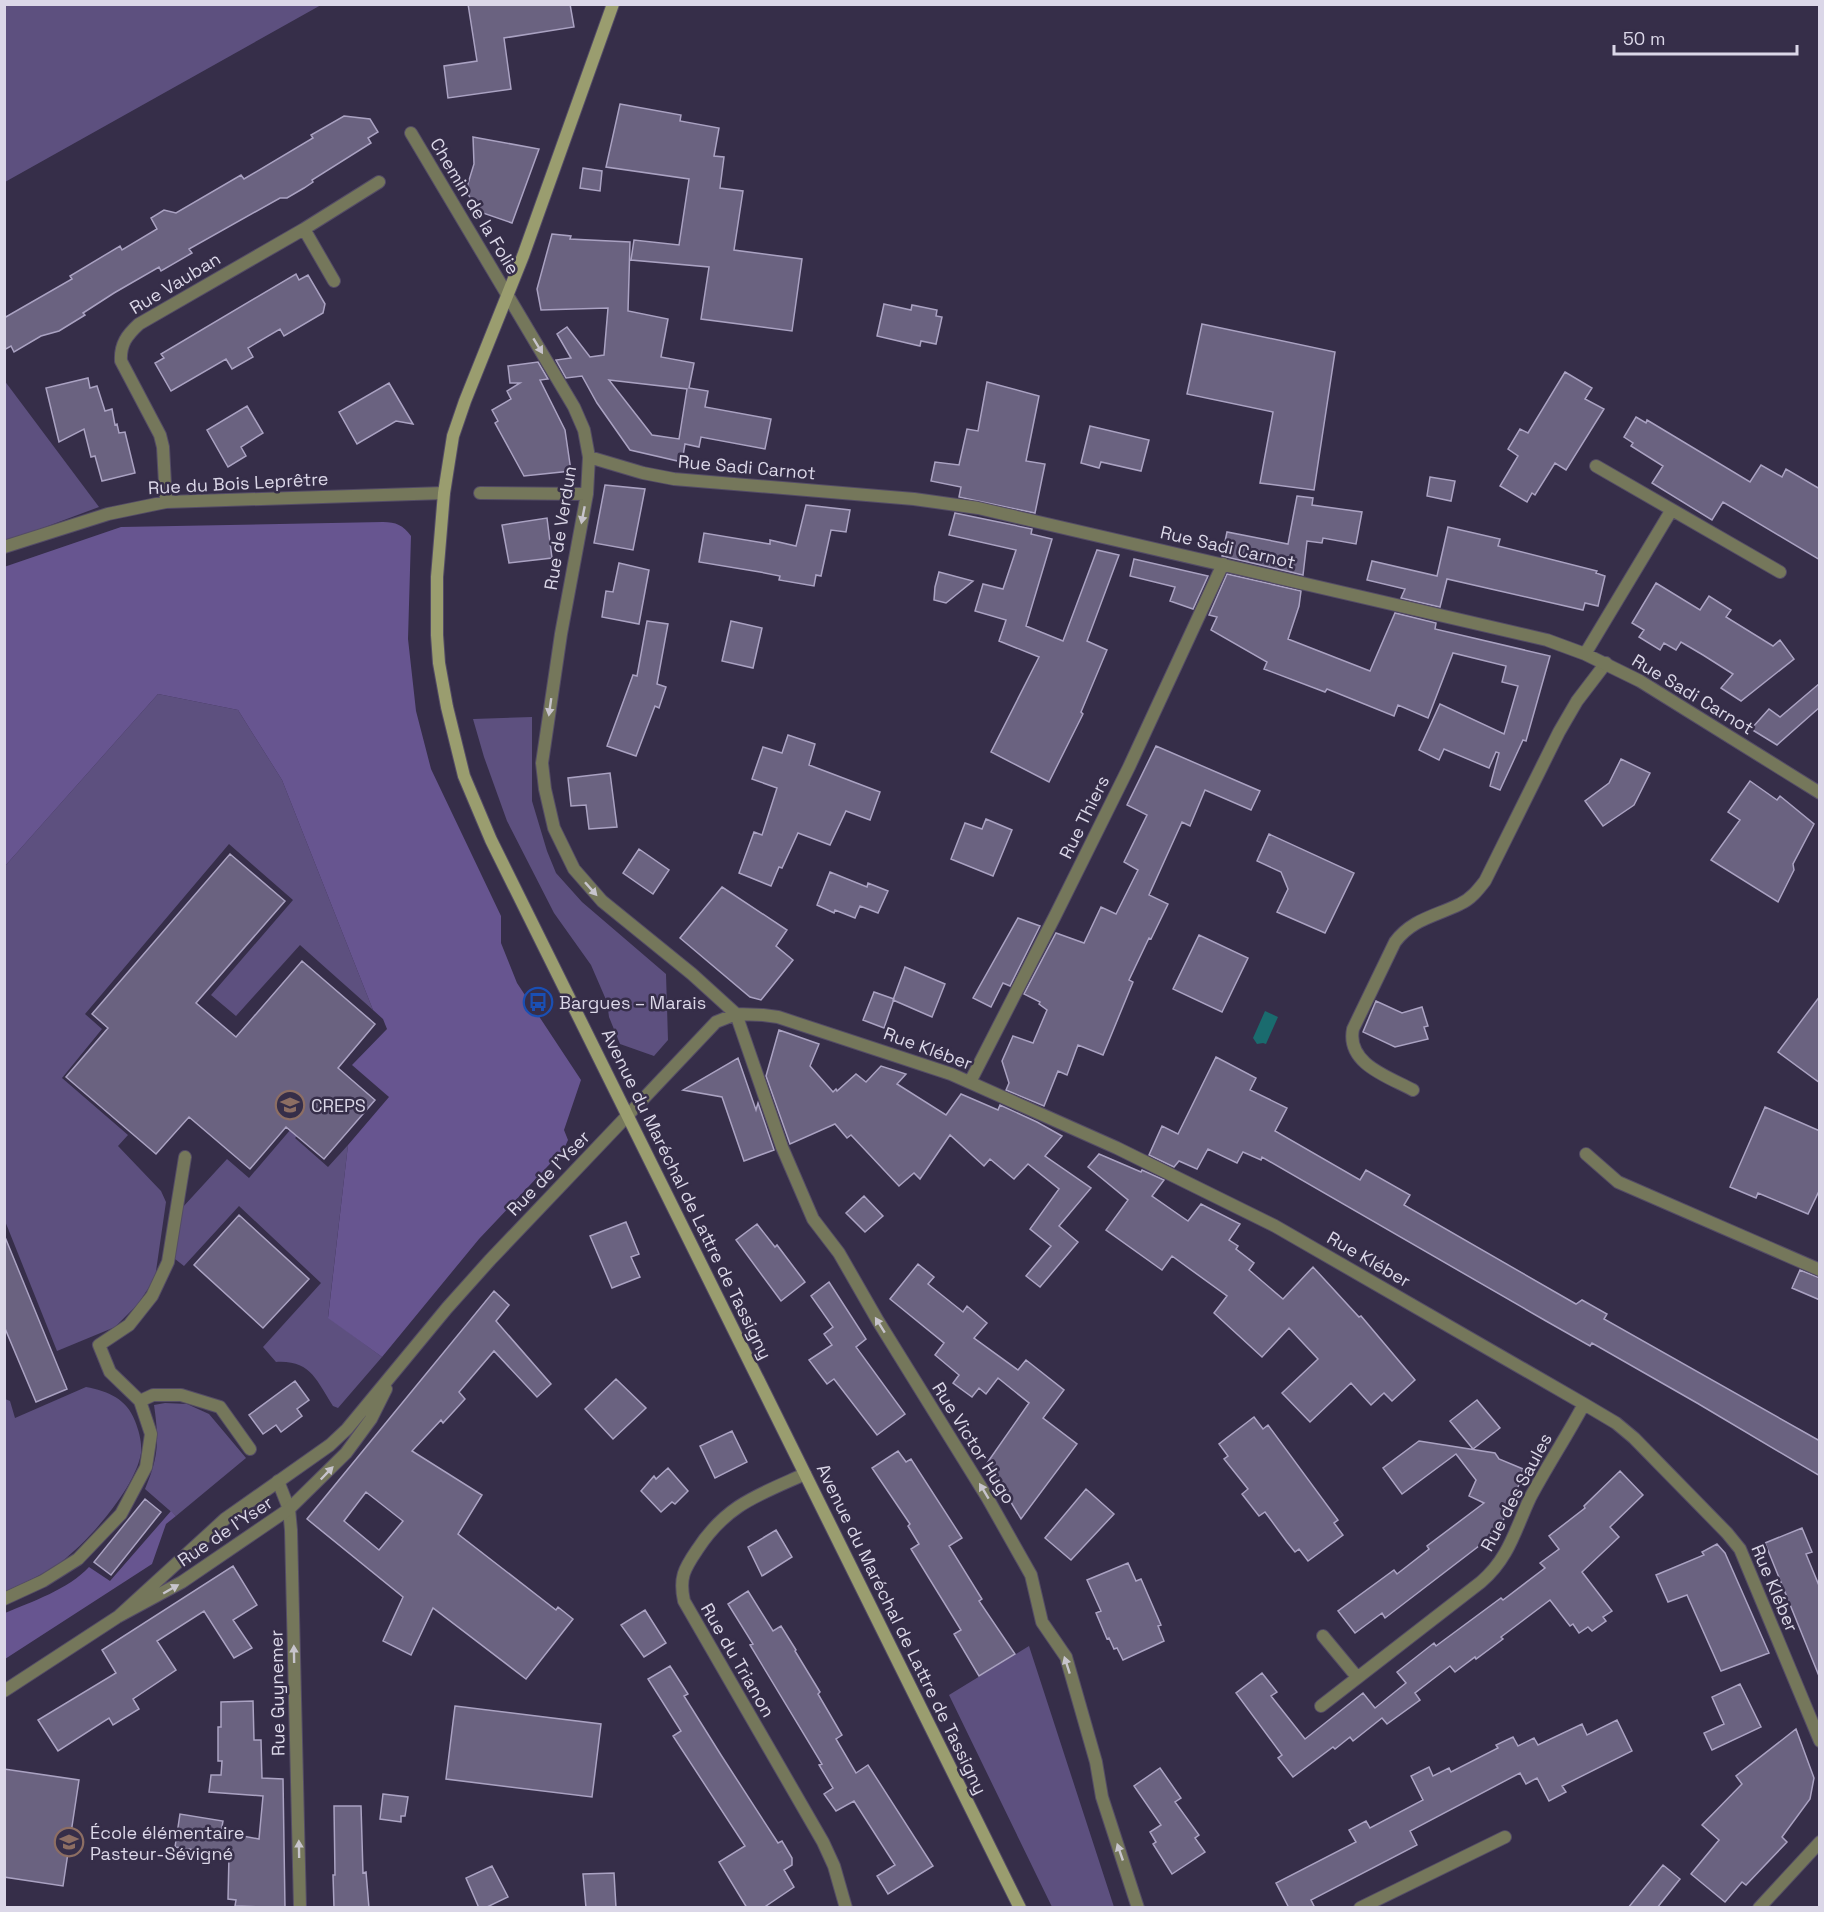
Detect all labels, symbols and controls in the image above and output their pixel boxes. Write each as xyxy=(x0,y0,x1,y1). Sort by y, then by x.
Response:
scale bar xyxy=(1614,18,1797,56)
text: 50 m xyxy=(1623,27,1665,50)
street label: Chemin de la Folie xyxy=(425,134,525,278)
street label: Rue Vauban xyxy=(125,247,225,319)
one-way arrow xyxy=(533,338,543,355)
street label: Rue Sadi Carnot xyxy=(677,450,817,484)
street label: Rue de Verdun xyxy=(539,464,581,592)
street label: Rue du Bois Leprêtre xyxy=(147,467,329,499)
one-way arrow xyxy=(578,506,587,525)
street label: Rue Sadi Carnot xyxy=(1158,520,1298,574)
street label: Rue Sadi Carnot xyxy=(1628,649,1758,739)
one-way arrow xyxy=(545,698,554,717)
street label: Rue Thiers xyxy=(1054,772,1114,862)
one-way arrow xyxy=(584,881,597,896)
bus stop icon: Bargues – Marais xyxy=(522,986,554,1018)
place label: Bargues – Marais xyxy=(559,991,706,1014)
street label: Rue Kléber xyxy=(880,1021,976,1075)
street label: Avenue du Maréchal de Lattre de Tassigny xyxy=(597,1025,777,1363)
school or university icon: CREPS xyxy=(274,1089,306,1121)
place label: CREPS xyxy=(311,1094,366,1117)
street label: Rue de l'Yser xyxy=(502,1125,595,1221)
street label: Rue Kléber xyxy=(1323,1226,1415,1292)
one-way arrow xyxy=(875,1317,886,1333)
street label: Rue Victor Hugo xyxy=(927,1378,1021,1508)
street label: Rue des Saules xyxy=(1475,1429,1557,1555)
street label: Avenue du Maréchal de Lattre de Tassigny xyxy=(812,1460,992,1798)
one-way arrow xyxy=(320,1465,334,1480)
one-way arrow xyxy=(978,1483,989,1499)
street label: Rue de l'Yser xyxy=(173,1491,277,1571)
street label: Rue Kléber xyxy=(1746,1541,1804,1635)
one-way arrow xyxy=(163,1583,179,1594)
street label: Rue du Trianon xyxy=(696,1599,780,1721)
street label: Rue Guynemer xyxy=(264,1630,290,1756)
one-way arrow xyxy=(289,1645,299,1664)
one-way arrow xyxy=(1062,1655,1071,1673)
place label: École élémentaire Pasteur-Sévigné xyxy=(90,1821,244,1865)
school or university icon: École élémentaire Pasteur-Sévigné xyxy=(53,1826,85,1858)
one-way arrow xyxy=(294,1840,304,1859)
one-way arrow xyxy=(1115,1843,1124,1861)

